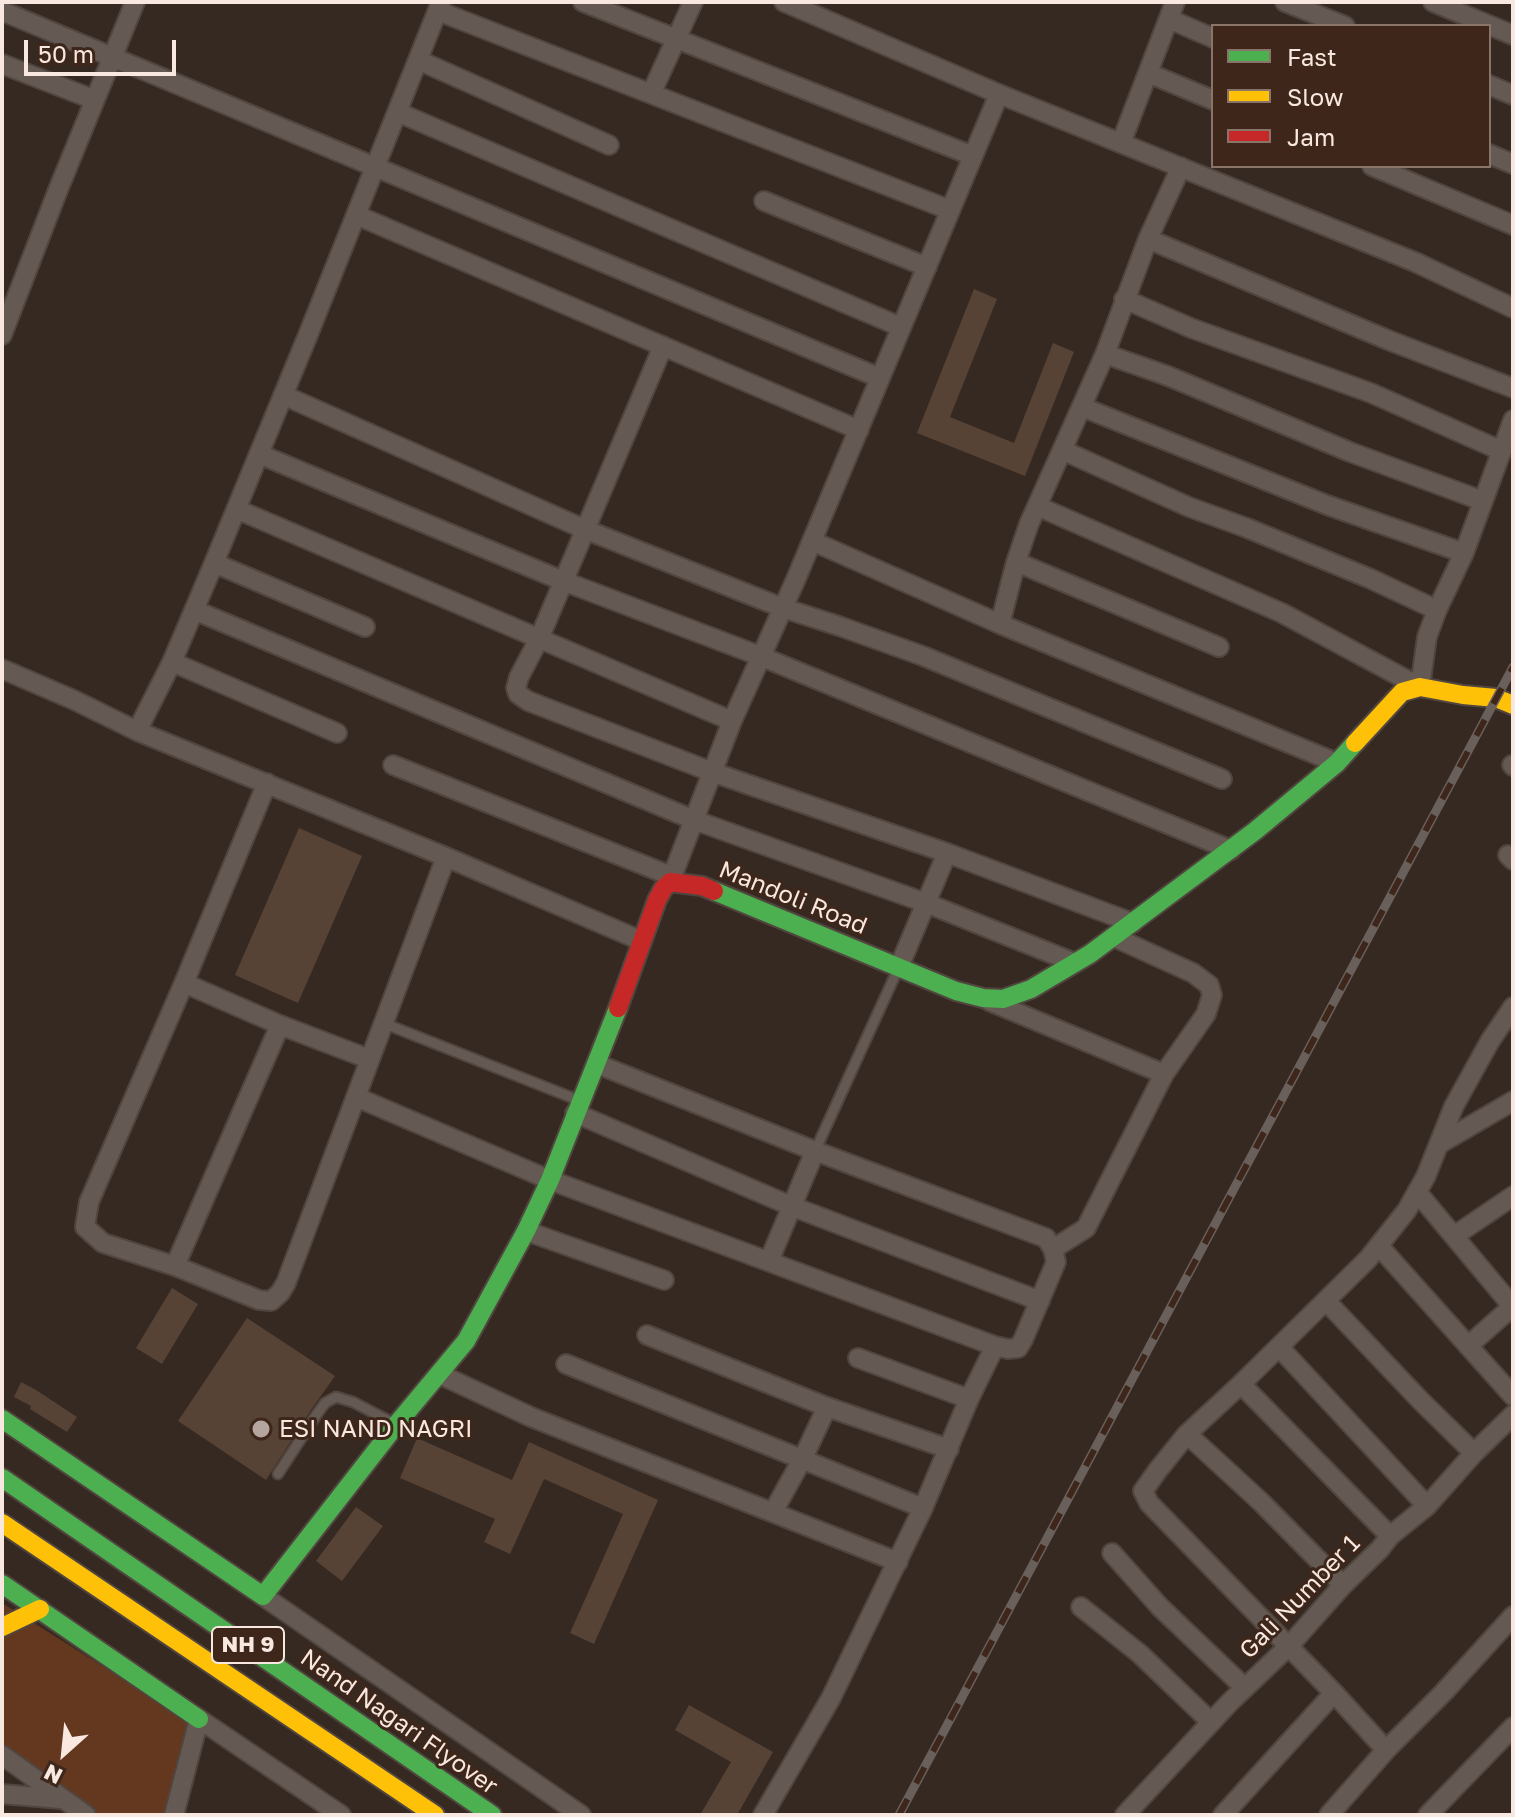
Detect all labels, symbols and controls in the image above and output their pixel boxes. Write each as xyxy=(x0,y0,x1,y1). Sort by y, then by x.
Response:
scale bar xyxy=(28,24,180,74)
legend xyxy=(1211,24,1491,168)
text: 50 m xyxy=(38,39,94,68)
text: Fast xyxy=(1287,42,1337,71)
text: Slow xyxy=(1287,82,1343,111)
text: Jam xyxy=(1287,122,1335,151)
street label: Mandoli Road xyxy=(715,855,871,941)
place label: ESI NAND NAGRI xyxy=(279,1415,473,1443)
marker: ESI NAND NAGRI xyxy=(250,1418,272,1440)
street label: Gali Number 1 xyxy=(1234,1529,1366,1665)
road number: NH 9 xyxy=(212,1627,284,1663)
street label: Nand Nagari Flyover xyxy=(295,1643,503,1801)
north arrow xyxy=(24,1713,104,1793)
text: N xyxy=(39,1759,66,1791)

